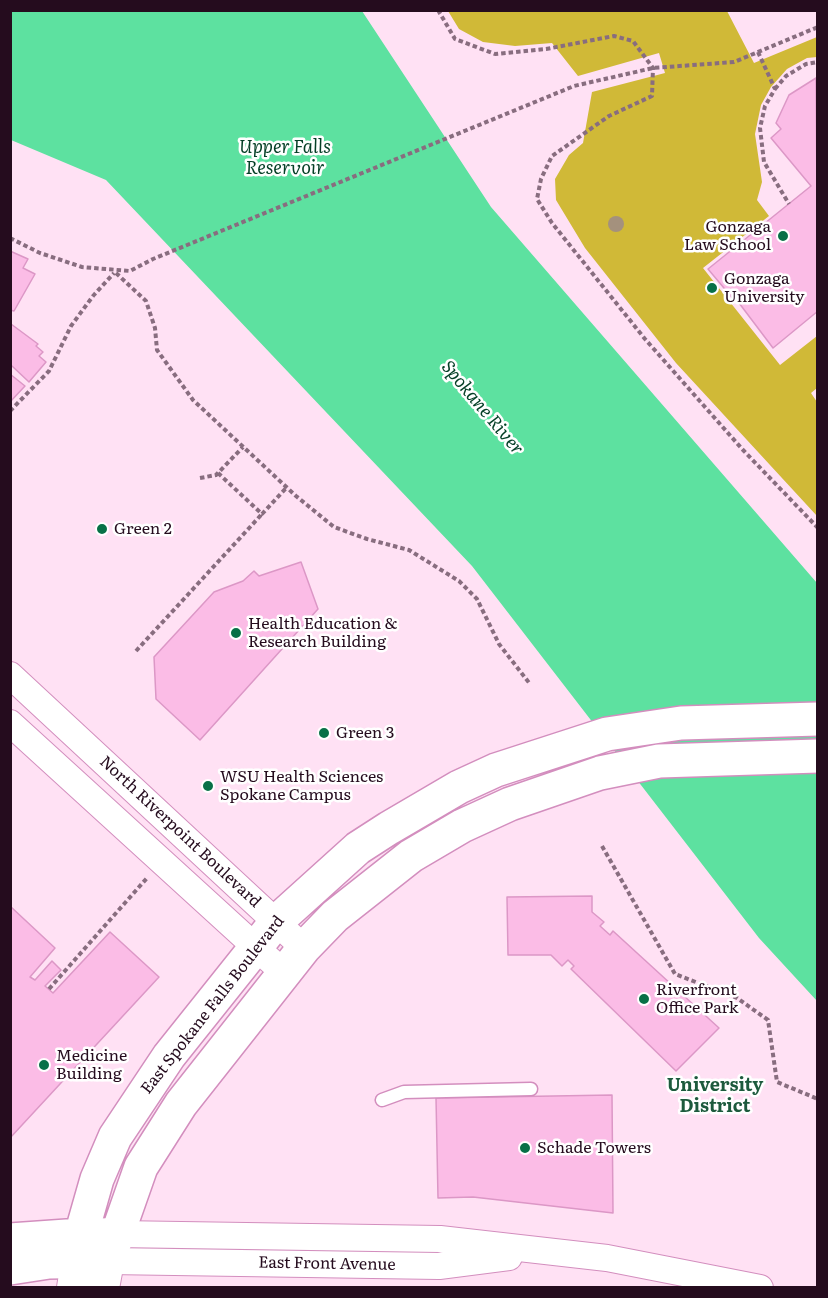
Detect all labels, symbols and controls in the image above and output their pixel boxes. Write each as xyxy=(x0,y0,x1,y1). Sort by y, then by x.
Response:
water label: Upper Falls Reservoir xyxy=(239,137,331,180)
place label: Gonzaga Law School xyxy=(684,217,771,255)
marker: Gonzaga Law School xyxy=(776,229,790,243)
place label: Gonzaga University xyxy=(724,269,805,307)
marker: Gonzaga University xyxy=(705,281,719,295)
water label: Spokane River xyxy=(436,357,528,459)
place label: Green 2 xyxy=(114,519,172,539)
marker: Green 2 xyxy=(95,522,109,536)
place label: Health Education & Research Building xyxy=(248,614,397,652)
marker: Health Education & Research Building xyxy=(229,626,243,640)
place label: Green 3 xyxy=(336,723,394,743)
marker: Green 3 xyxy=(317,726,331,740)
street label: North Riverpoint Boulevard xyxy=(95,752,265,912)
place label: WSU Health Sciences Spokane Campus xyxy=(220,767,383,805)
marker: WSU Health Sciences Spokane Campus xyxy=(201,779,215,793)
street label: East Spokane Falls Boulevard xyxy=(137,912,289,1098)
place label: Riverfront Office Park xyxy=(656,980,739,1018)
marker: Riverfront Office Park xyxy=(637,992,651,1006)
place label: Medicine Building xyxy=(56,1046,127,1084)
marker: Medicine Building xyxy=(37,1058,51,1072)
district label: University District xyxy=(667,1075,763,1118)
place label: Schade Towers xyxy=(537,1138,651,1158)
marker: Schade Towers xyxy=(518,1141,532,1155)
street label: East Front Avenue xyxy=(258,1253,396,1275)

